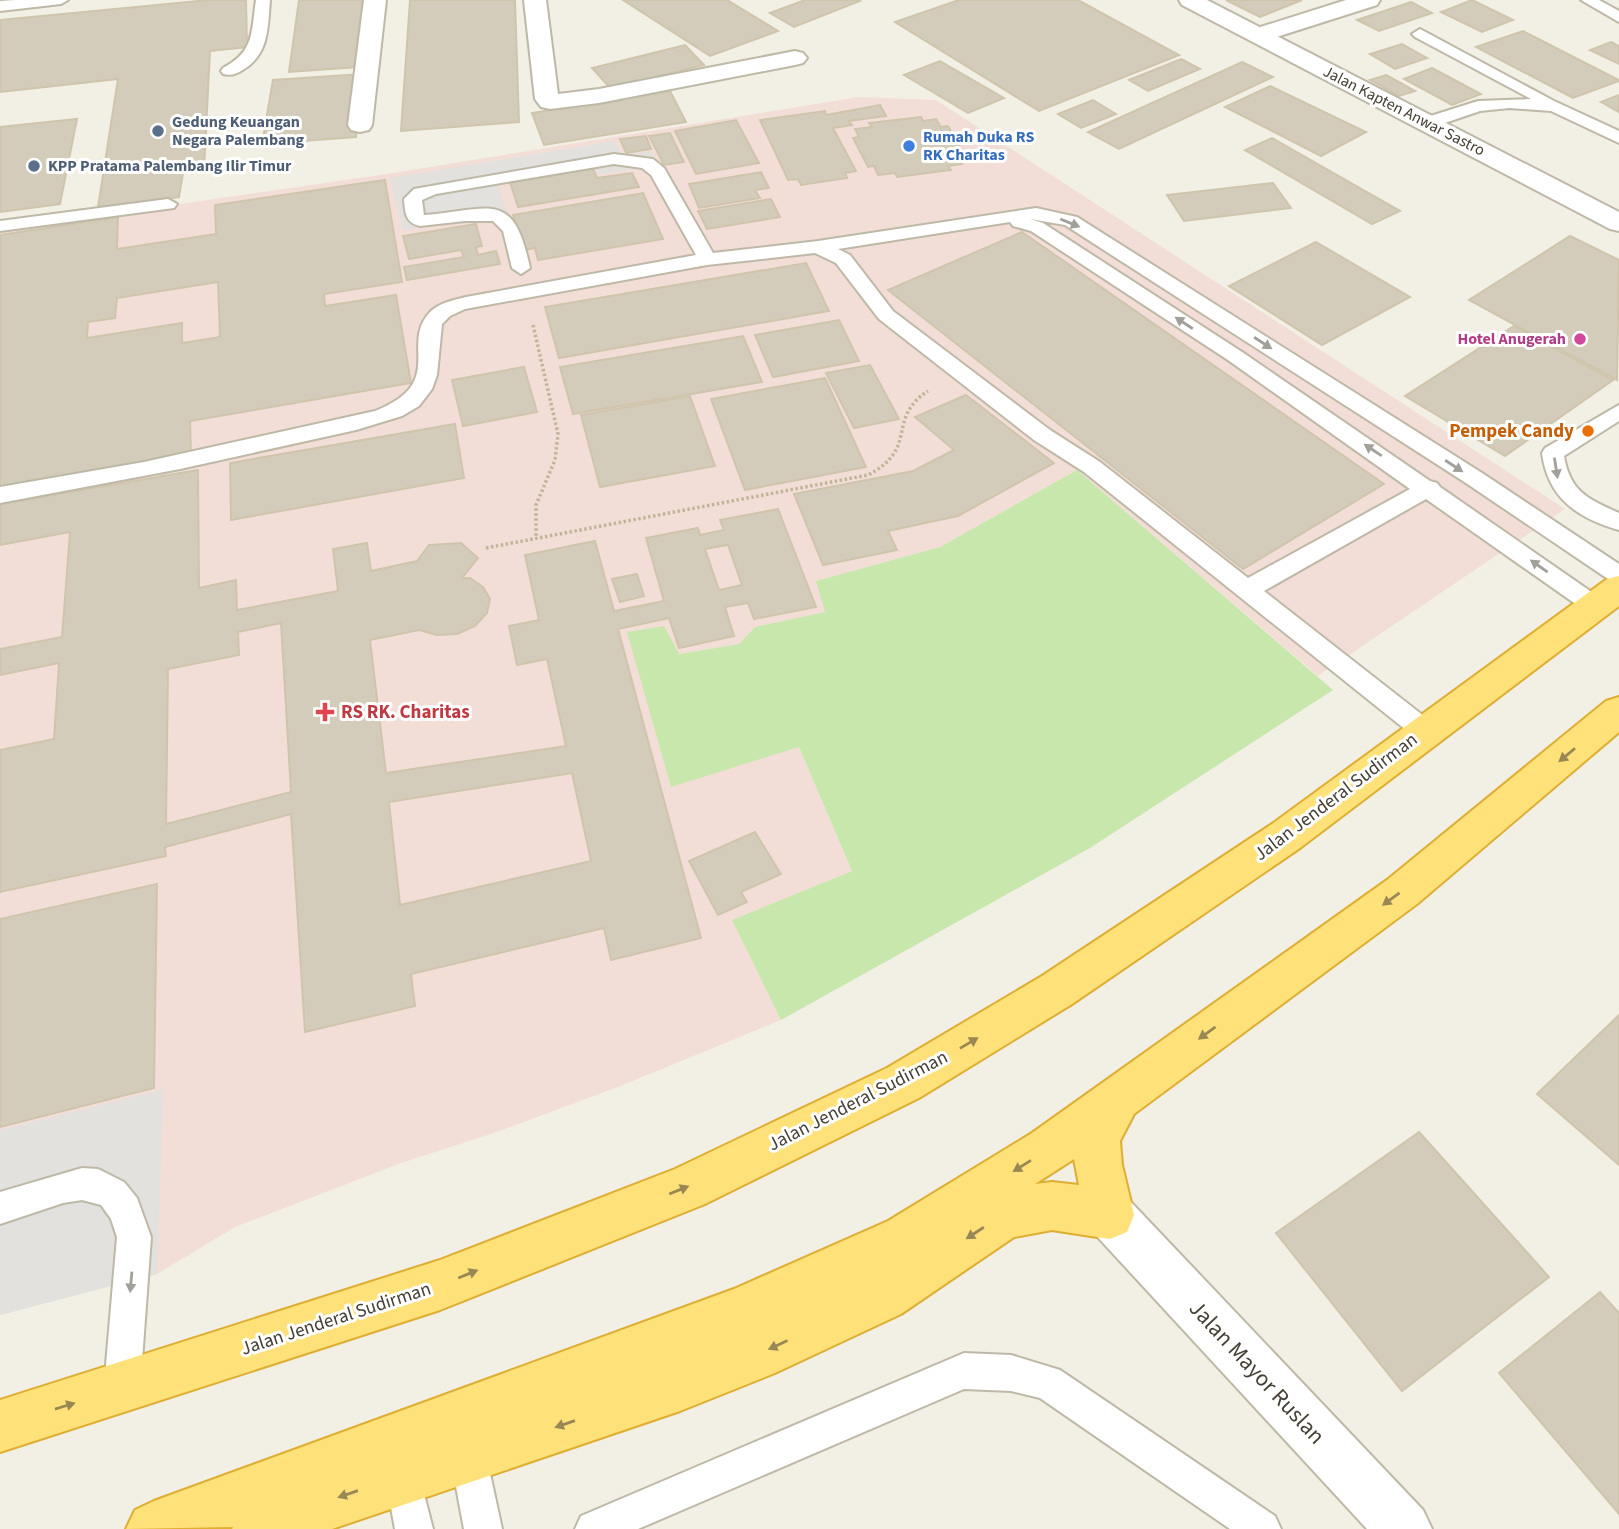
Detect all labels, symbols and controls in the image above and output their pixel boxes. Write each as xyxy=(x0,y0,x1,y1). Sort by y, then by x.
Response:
street label: Jalan Kapten Anwar Sastro xyxy=(1319,61,1489,161)
place label: Gedung Keuangan Negara Palembang xyxy=(172,111,305,151)
marker: Gedung Keuangan Negara Palembang xyxy=(150,123,166,139)
place label: Rumah Duka RS RK Charitas xyxy=(923,126,1034,166)
marker: Rumah Duka RS RK Charitas xyxy=(901,138,917,154)
place label: KPP Pratama Palembang Ilir Timur xyxy=(48,155,292,177)
marker: KPP Pratama Palembang Ilir Timur xyxy=(26,158,42,174)
one-way arrow xyxy=(1060,217,1081,228)
one-way arrow xyxy=(1174,316,1194,329)
place label: Hotel Anugerah xyxy=(1457,328,1566,350)
marker: Hotel Anugerah xyxy=(1572,331,1588,347)
one-way arrow xyxy=(1253,337,1272,350)
place label: Pempek Candy xyxy=(1449,418,1574,445)
marker: Pempek Candy xyxy=(1580,423,1596,439)
one-way arrow xyxy=(1364,443,1382,457)
one-way arrow xyxy=(1550,457,1561,479)
one-way arrow xyxy=(1445,459,1464,472)
one-way arrow xyxy=(1530,559,1548,573)
place label: RS RK. Charitas xyxy=(341,699,470,726)
marker: RS RK. Charitas xyxy=(315,702,335,722)
street label: Jalan Jenderal Sudirman xyxy=(1249,726,1423,868)
one-way arrow xyxy=(1558,747,1576,762)
one-way arrow xyxy=(1382,892,1400,906)
one-way arrow xyxy=(1198,1026,1216,1040)
one-way arrow xyxy=(960,1037,979,1049)
street label: Jalan Jenderal Sudirman xyxy=(763,1044,953,1158)
one-way arrow xyxy=(1013,1159,1032,1172)
one-way arrow xyxy=(669,1184,689,1196)
one-way arrow xyxy=(965,1226,984,1239)
one-way arrow xyxy=(457,1269,478,1280)
one-way arrow xyxy=(125,1271,136,1293)
street label: Jalan Jenderal Sudirman xyxy=(237,1275,435,1363)
street label: Jalan Mayor Ruslan xyxy=(1181,1293,1333,1451)
one-way arrow xyxy=(768,1339,788,1350)
one-way arrow xyxy=(55,1400,76,1410)
one-way arrow xyxy=(554,1419,575,1430)
one-way arrow xyxy=(338,1489,359,1500)

